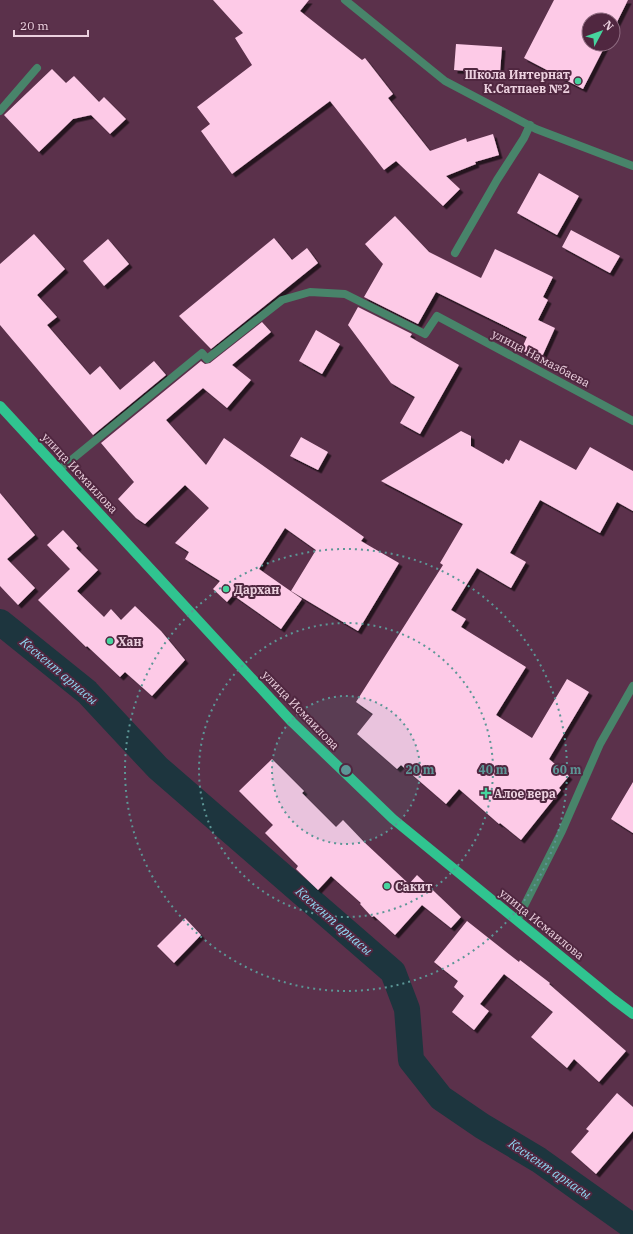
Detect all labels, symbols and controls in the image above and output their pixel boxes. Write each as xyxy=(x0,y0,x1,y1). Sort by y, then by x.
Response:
scale bar xyxy=(14,12,88,38)
north arrow xyxy=(581,12,621,52)
text: 20 m xyxy=(20,18,49,33)
text: N xyxy=(600,18,617,34)
place label: Школа Интернат К.Сатпаев №2 xyxy=(464,67,570,96)
marker: Школа Интернат К.Сатпаев №2 xyxy=(573,76,583,86)
street label: улица Намазбаева xyxy=(489,326,593,390)
street label: улица Исмаилова xyxy=(39,430,122,517)
place label: Дархан xyxy=(234,582,279,597)
marker: Дархан xyxy=(221,584,231,594)
water label: Кескент арнасы xyxy=(16,633,101,708)
place label: Хан xyxy=(118,634,142,649)
marker: Хан xyxy=(105,636,115,646)
street label: улица Исмаилова xyxy=(259,667,343,753)
text: 20 m xyxy=(406,762,435,777)
text: 40 m xyxy=(479,762,508,777)
text: 60 m xyxy=(553,762,582,777)
centre of rings xyxy=(339,763,353,777)
place label: Алое вера xyxy=(494,786,556,801)
marker: Алое вера xyxy=(481,788,491,798)
place label: Сакит xyxy=(395,879,432,894)
marker: Сакит xyxy=(382,881,392,891)
water label: Кескент арнасы xyxy=(291,882,376,959)
street label: улица Исмаилова xyxy=(497,885,588,963)
water label: Кескент арнасы xyxy=(504,1134,595,1203)

